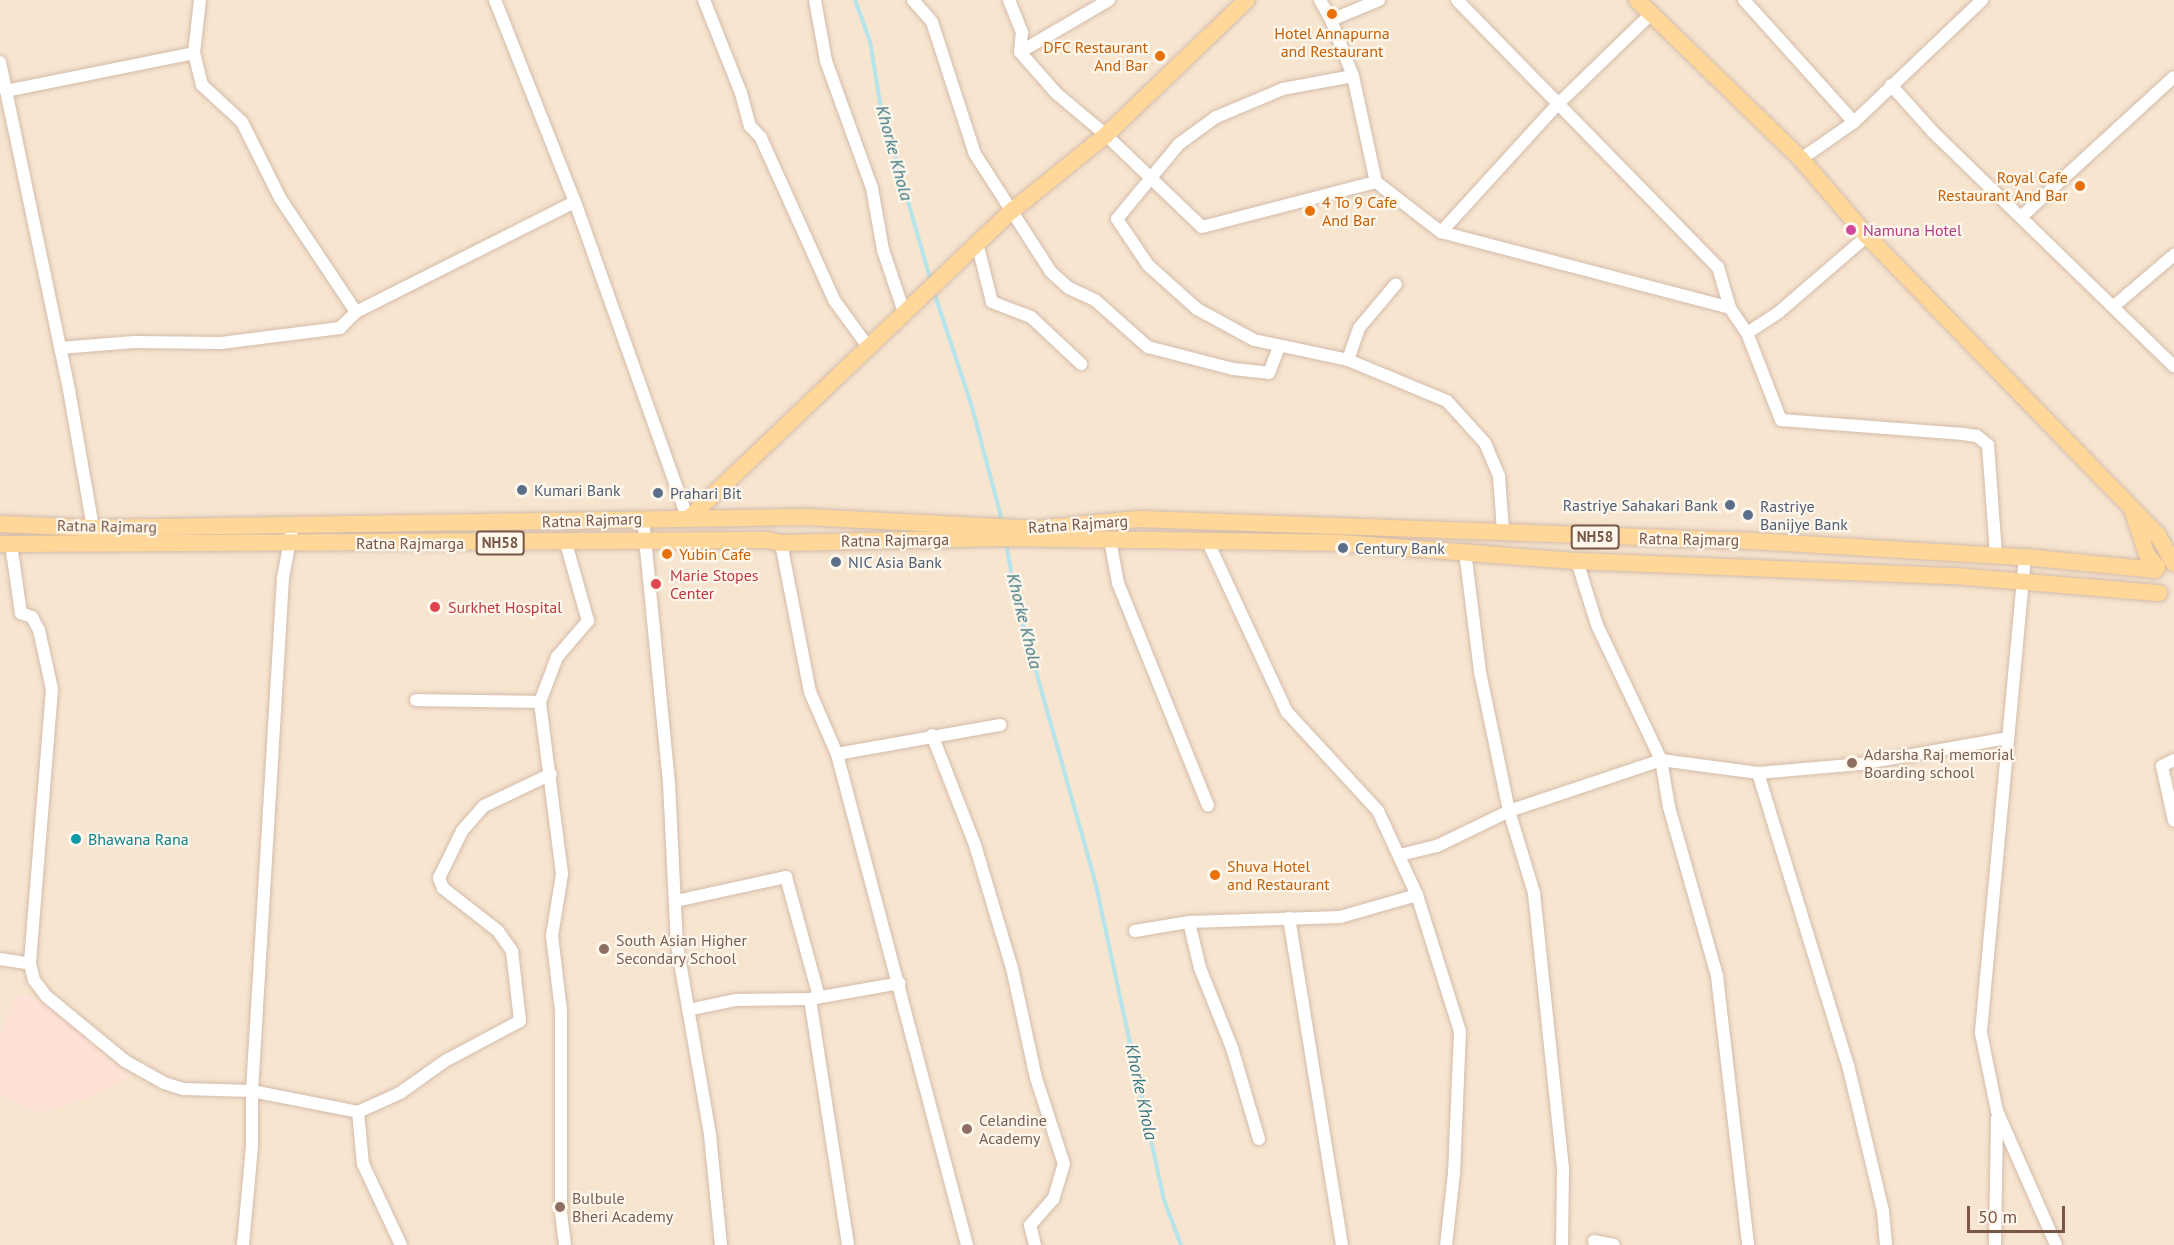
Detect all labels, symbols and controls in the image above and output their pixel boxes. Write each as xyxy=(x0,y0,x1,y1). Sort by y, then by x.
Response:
marker: Hotel Annapurna and Restaurant xyxy=(1325,7,1339,21)
place label: Hotel Annapurna and Restaurant xyxy=(1274,23,1390,61)
place label: DFC Restaurant And Bar xyxy=(1043,37,1148,75)
marker: DFC Restaurant And Bar xyxy=(1153,49,1167,63)
water label: Khorke Khola xyxy=(871,103,917,203)
place label: Royal Cafe Restaurant And Bar xyxy=(1937,167,2068,205)
marker: Royal Cafe Restaurant And Bar xyxy=(2073,179,2087,193)
place label: 4 To 9 Cafe And Bar xyxy=(1322,192,1398,230)
marker: 4 To 9 Cafe And Bar xyxy=(1303,204,1317,218)
place label: Namuna Hotel xyxy=(1863,220,1962,240)
marker: Namuna Hotel xyxy=(1844,223,1858,237)
place label: Kumari Bank xyxy=(534,480,621,500)
marker: Kumari Bank xyxy=(515,483,529,497)
place label: Prahari Bit xyxy=(670,483,742,503)
marker: Prahari Bit xyxy=(651,486,665,500)
place label: Rastriye Sahakari Bank xyxy=(1563,495,1718,515)
place label: Rastriye Banijye Bank xyxy=(1760,496,1848,534)
marker: Rastriye Sahakari Bank xyxy=(1723,498,1737,512)
marker: Rastriye Banijye Bank xyxy=(1741,508,1755,522)
street label: Ratna Rajmarg xyxy=(542,509,642,531)
street label: Ratna Rajmarg xyxy=(1027,511,1129,537)
street label: Ratna Rajmarg xyxy=(57,516,157,536)
road number: NH58 xyxy=(1570,525,1620,549)
street label: Ratna Rajmarga xyxy=(841,529,949,551)
street label: Ratna Rajmarg xyxy=(1639,529,1739,549)
road number: NH58 xyxy=(474,531,526,555)
street label: Ratna Rajmarga xyxy=(356,533,464,553)
place label: Century Bank xyxy=(1355,538,1445,558)
marker: Century Bank xyxy=(1336,541,1350,555)
place label: Yubin Cafe xyxy=(679,544,751,564)
marker: Yubin Cafe xyxy=(660,547,674,561)
place label: NIC Asia Bank xyxy=(848,552,943,572)
marker: NIC Asia Bank xyxy=(829,555,843,569)
place label: Marie Stopes Center xyxy=(670,565,759,603)
water label: Khorke Khola xyxy=(1002,571,1046,671)
marker: Marie Stopes Center xyxy=(647,575,665,593)
place label: Surkhet Hospital xyxy=(448,597,562,617)
marker: Surkhet Hospital xyxy=(426,598,444,616)
place label: Adarsha Raj memorial Boarding school xyxy=(1864,744,2014,782)
marker: Adarsha Raj memorial Boarding school xyxy=(1845,756,1859,770)
place label: Bhawana Rana xyxy=(88,829,189,849)
marker: Bhawana Rana xyxy=(69,832,83,846)
place label: Shuva Hotel and Restaurant xyxy=(1227,856,1330,894)
marker: Shuva Hotel and Restaurant xyxy=(1208,868,1222,882)
place label: South Asian Higher Secondary School xyxy=(616,930,747,968)
marker: South Asian Higher Secondary School xyxy=(597,942,611,956)
water label: Khorke Khola xyxy=(1120,1042,1162,1142)
place label: Celandine Academy xyxy=(979,1110,1047,1148)
marker: Celandine Academy xyxy=(960,1122,974,1136)
place label: Bulbule Bheri Academy xyxy=(572,1188,674,1226)
scale bar xyxy=(1970,1194,2068,1232)
marker: Bulbule Bheri Academy xyxy=(553,1200,567,1214)
text: 50 m xyxy=(1978,1205,2017,1228)

